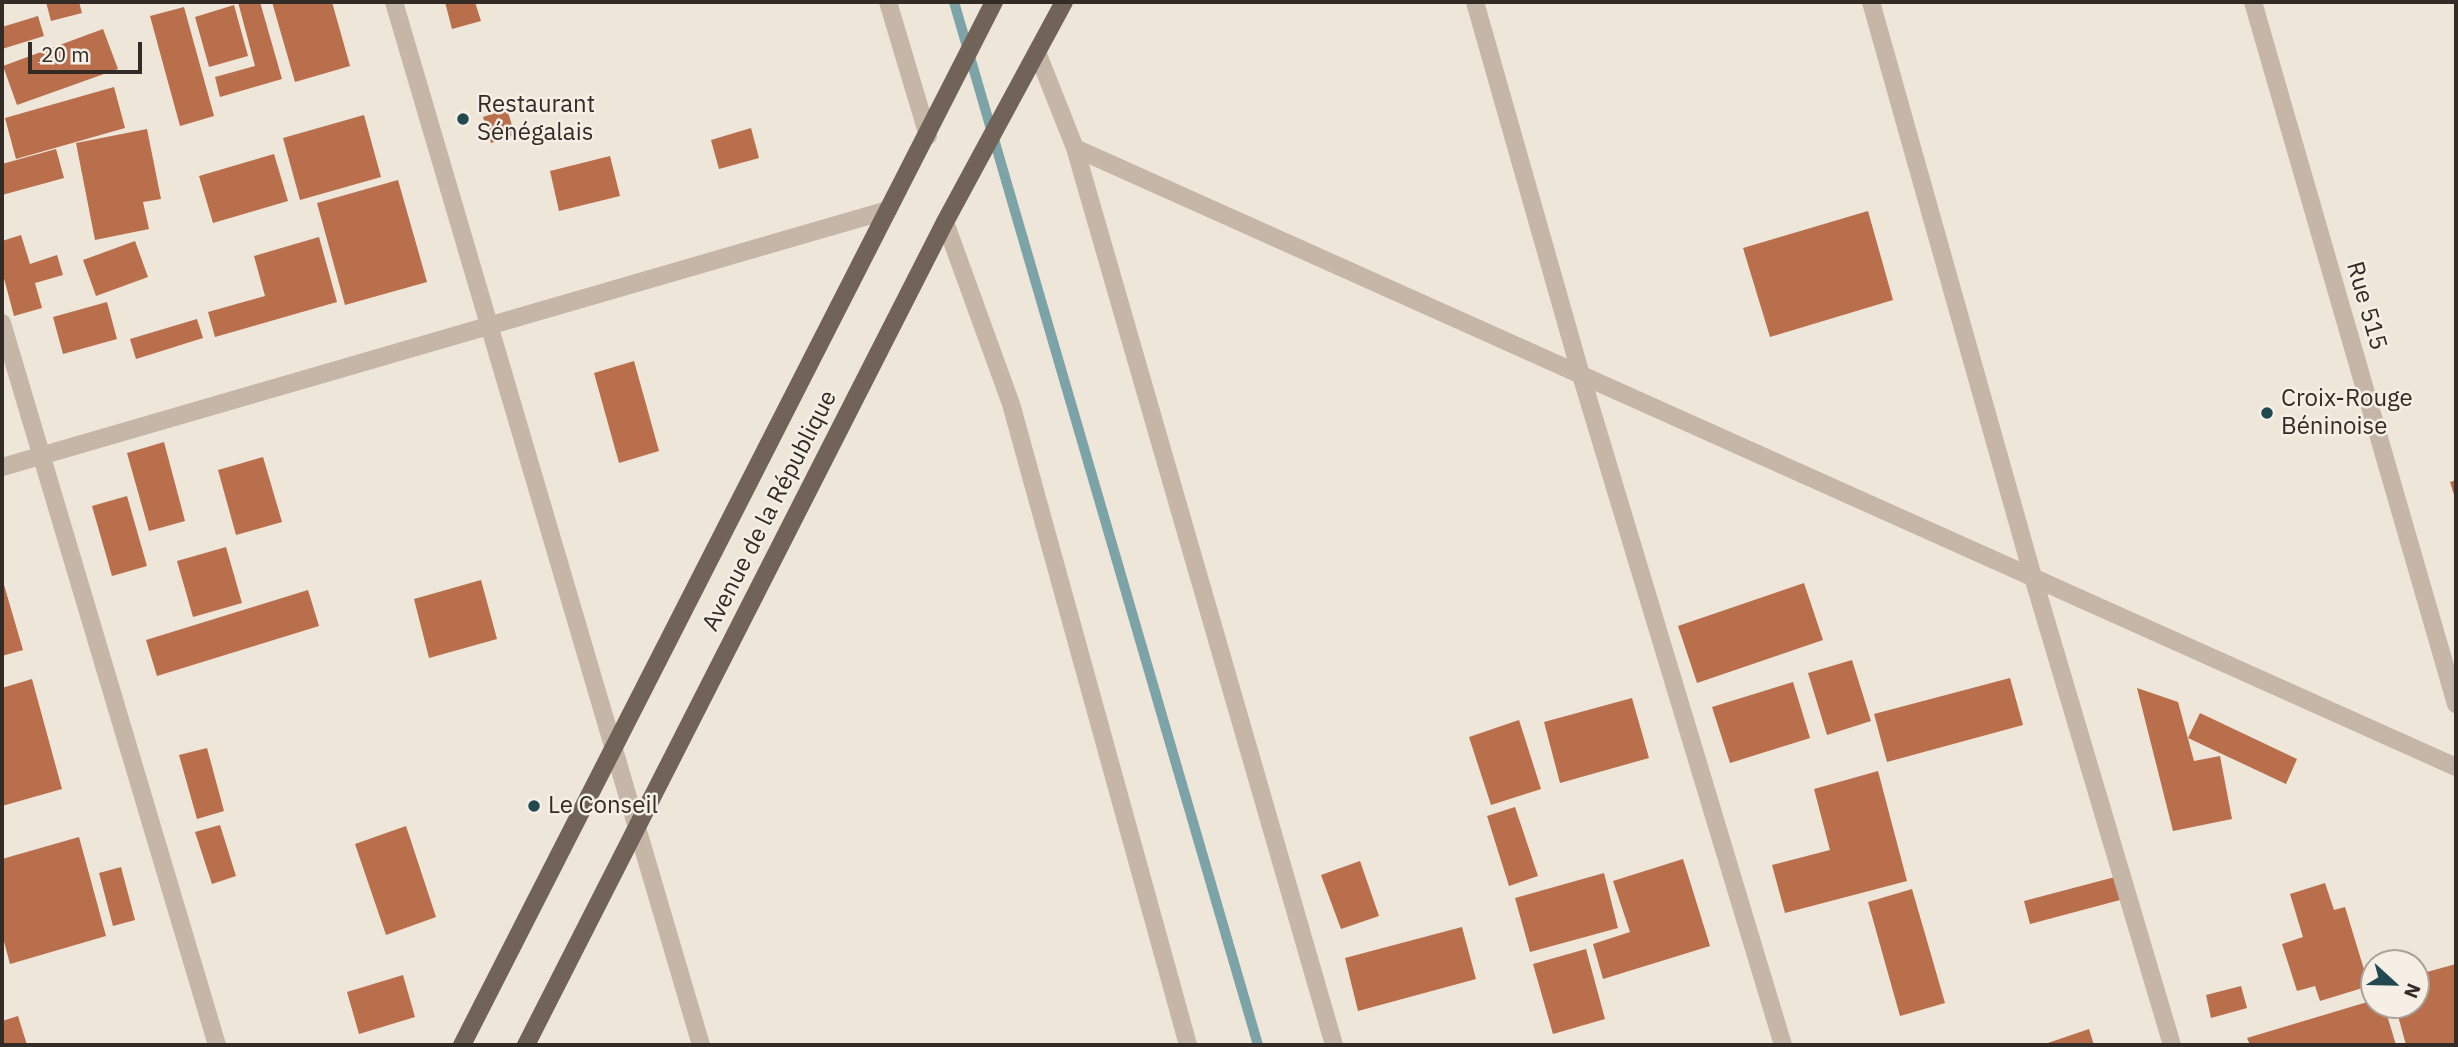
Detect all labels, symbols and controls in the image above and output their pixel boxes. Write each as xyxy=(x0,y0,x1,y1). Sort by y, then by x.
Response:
scale bar xyxy=(32,28,145,72)
text: 20 m xyxy=(41,40,90,68)
place label: Restaurant Sénégalais xyxy=(477,91,595,147)
marker: Restaurant Sénégalais xyxy=(455,111,471,127)
street label: Rue 515 xyxy=(2340,258,2392,354)
place label: Croix-Rouge Béninoise xyxy=(2281,385,2413,441)
street label: Avenue de la République xyxy=(697,386,843,636)
marker: Croix-Rouge Béninoise xyxy=(2259,405,2275,421)
place label: Le Conseil xyxy=(548,792,658,820)
marker: Le Conseil xyxy=(526,798,542,814)
north arrow xyxy=(2360,949,2430,1019)
text: N xyxy=(2399,980,2426,1002)

